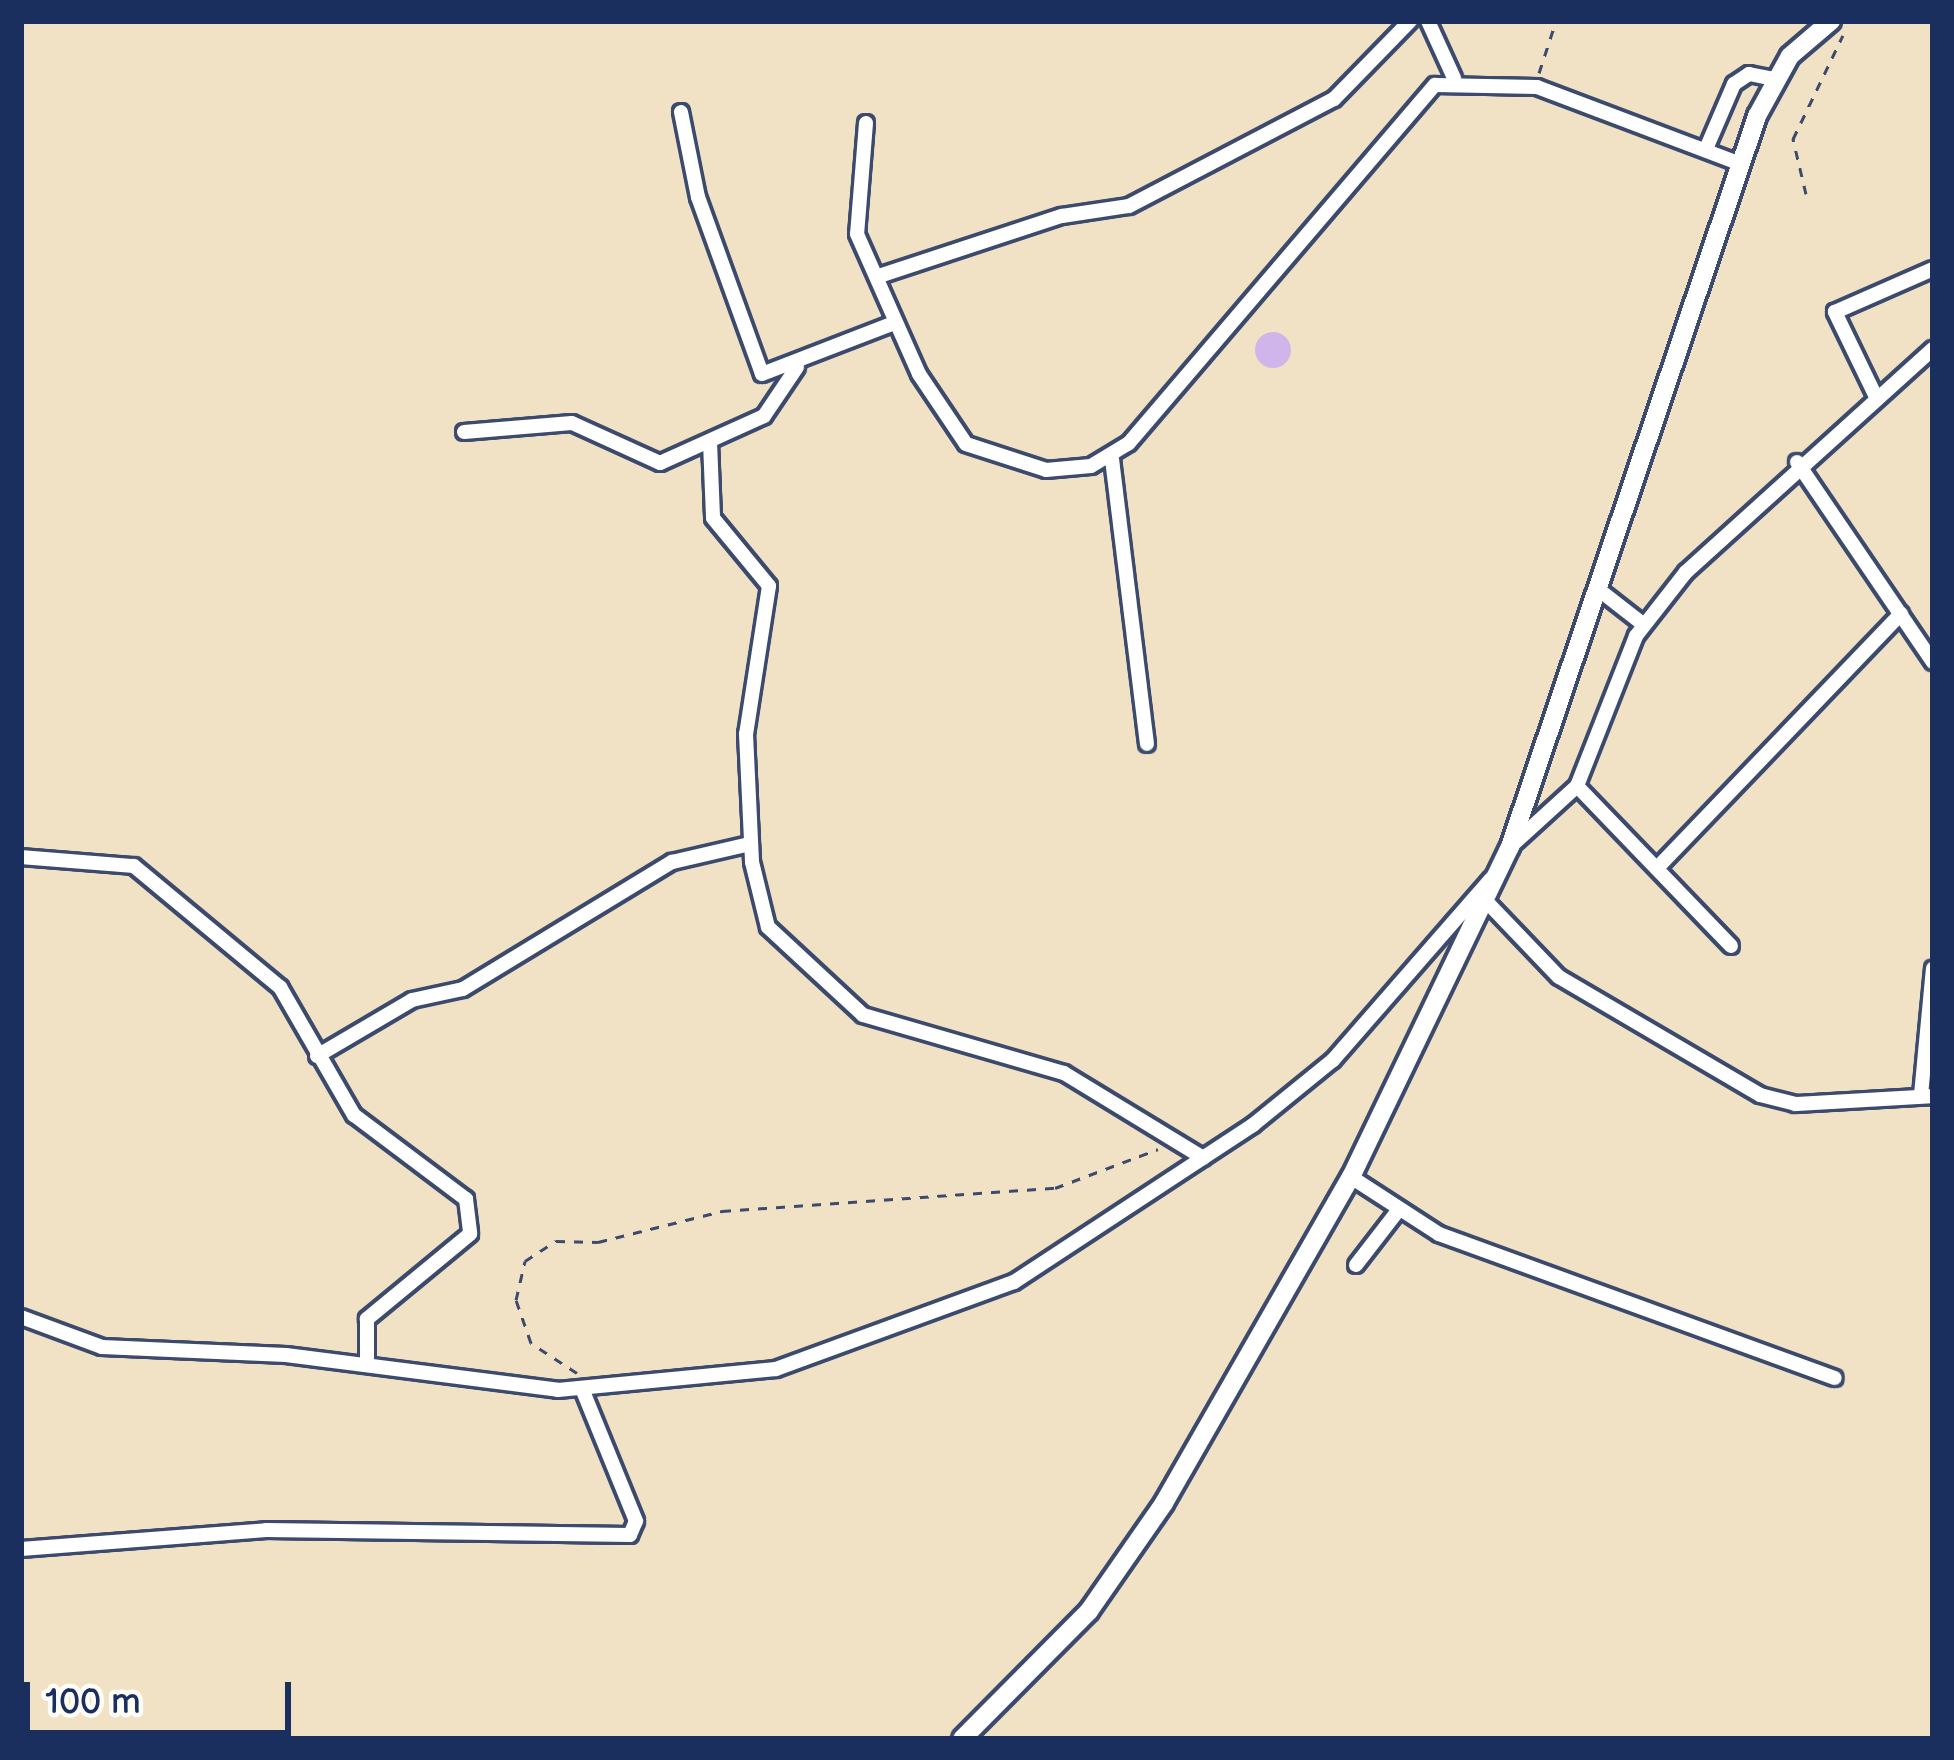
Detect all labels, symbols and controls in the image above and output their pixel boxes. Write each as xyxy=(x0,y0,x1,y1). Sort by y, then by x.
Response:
scale bar xyxy=(30,1658,297,1732)
text: 100 m xyxy=(45,1681,141,1724)

